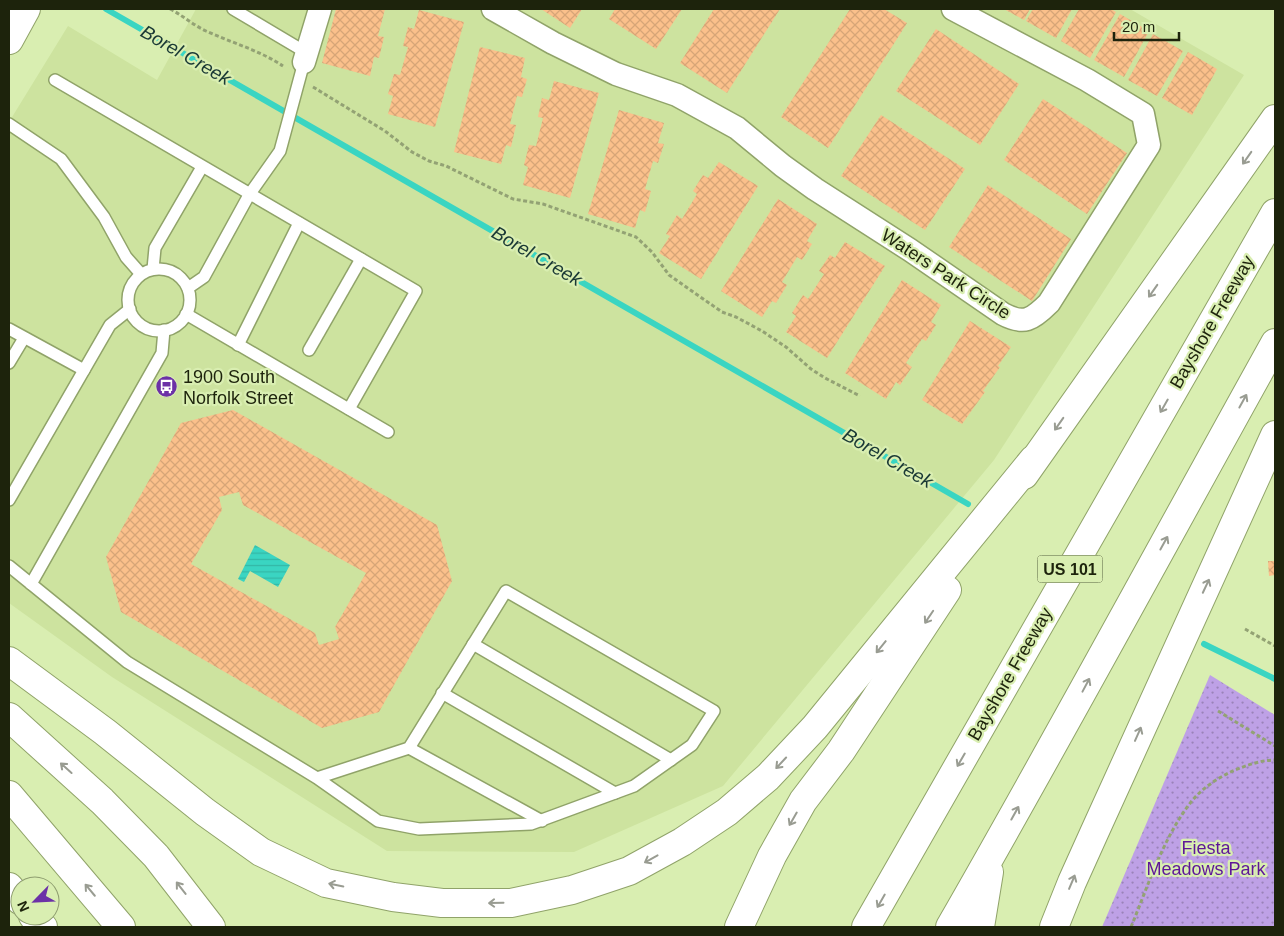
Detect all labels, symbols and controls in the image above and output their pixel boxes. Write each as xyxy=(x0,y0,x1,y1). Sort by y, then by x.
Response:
scale bar xyxy=(1114,10,1179,42)
text: 20 m xyxy=(1122,18,1155,35)
water label: Borel Creek xyxy=(137,21,236,90)
one-way arrow xyxy=(1242,151,1252,165)
water label: Borel Creek xyxy=(488,222,587,291)
street label: Waters Park Circle xyxy=(878,225,1014,323)
street label: Bayshore Freeway xyxy=(1166,252,1258,392)
one-way arrow xyxy=(1148,284,1158,298)
place label: 1900 South Norfolk Street xyxy=(183,367,293,408)
bus stop icon: 1900 South Norfolk Street xyxy=(155,375,179,399)
one-way arrow xyxy=(1238,394,1248,408)
one-way arrow xyxy=(1158,399,1168,413)
one-way arrow xyxy=(1054,416,1064,430)
water label: Borel Creek xyxy=(839,424,938,493)
one-way arrow xyxy=(1159,536,1169,550)
road number: US 101 xyxy=(1038,556,1102,582)
one-way arrow xyxy=(1201,579,1211,594)
street label: Bayshore Freeway xyxy=(964,604,1056,744)
one-way arrow xyxy=(924,610,934,624)
one-way arrow xyxy=(875,640,886,653)
one-way arrow xyxy=(1081,678,1091,693)
one-way arrow xyxy=(1134,727,1144,742)
one-way arrow xyxy=(956,753,966,767)
one-way arrow xyxy=(775,756,787,769)
one-way arrow xyxy=(59,763,72,774)
one-way arrow xyxy=(1010,805,1020,820)
one-way arrow xyxy=(787,812,797,826)
park label: Fiesta Meadows Park xyxy=(1146,838,1267,879)
one-way arrow xyxy=(645,854,659,864)
one-way arrow xyxy=(1067,875,1077,890)
north arrow xyxy=(10,876,60,926)
one-way arrow xyxy=(328,880,344,889)
one-way arrow xyxy=(176,882,187,895)
one-way arrow xyxy=(84,884,95,897)
one-way arrow xyxy=(876,894,886,909)
text: N xyxy=(14,898,32,914)
one-way arrow xyxy=(489,898,505,908)

